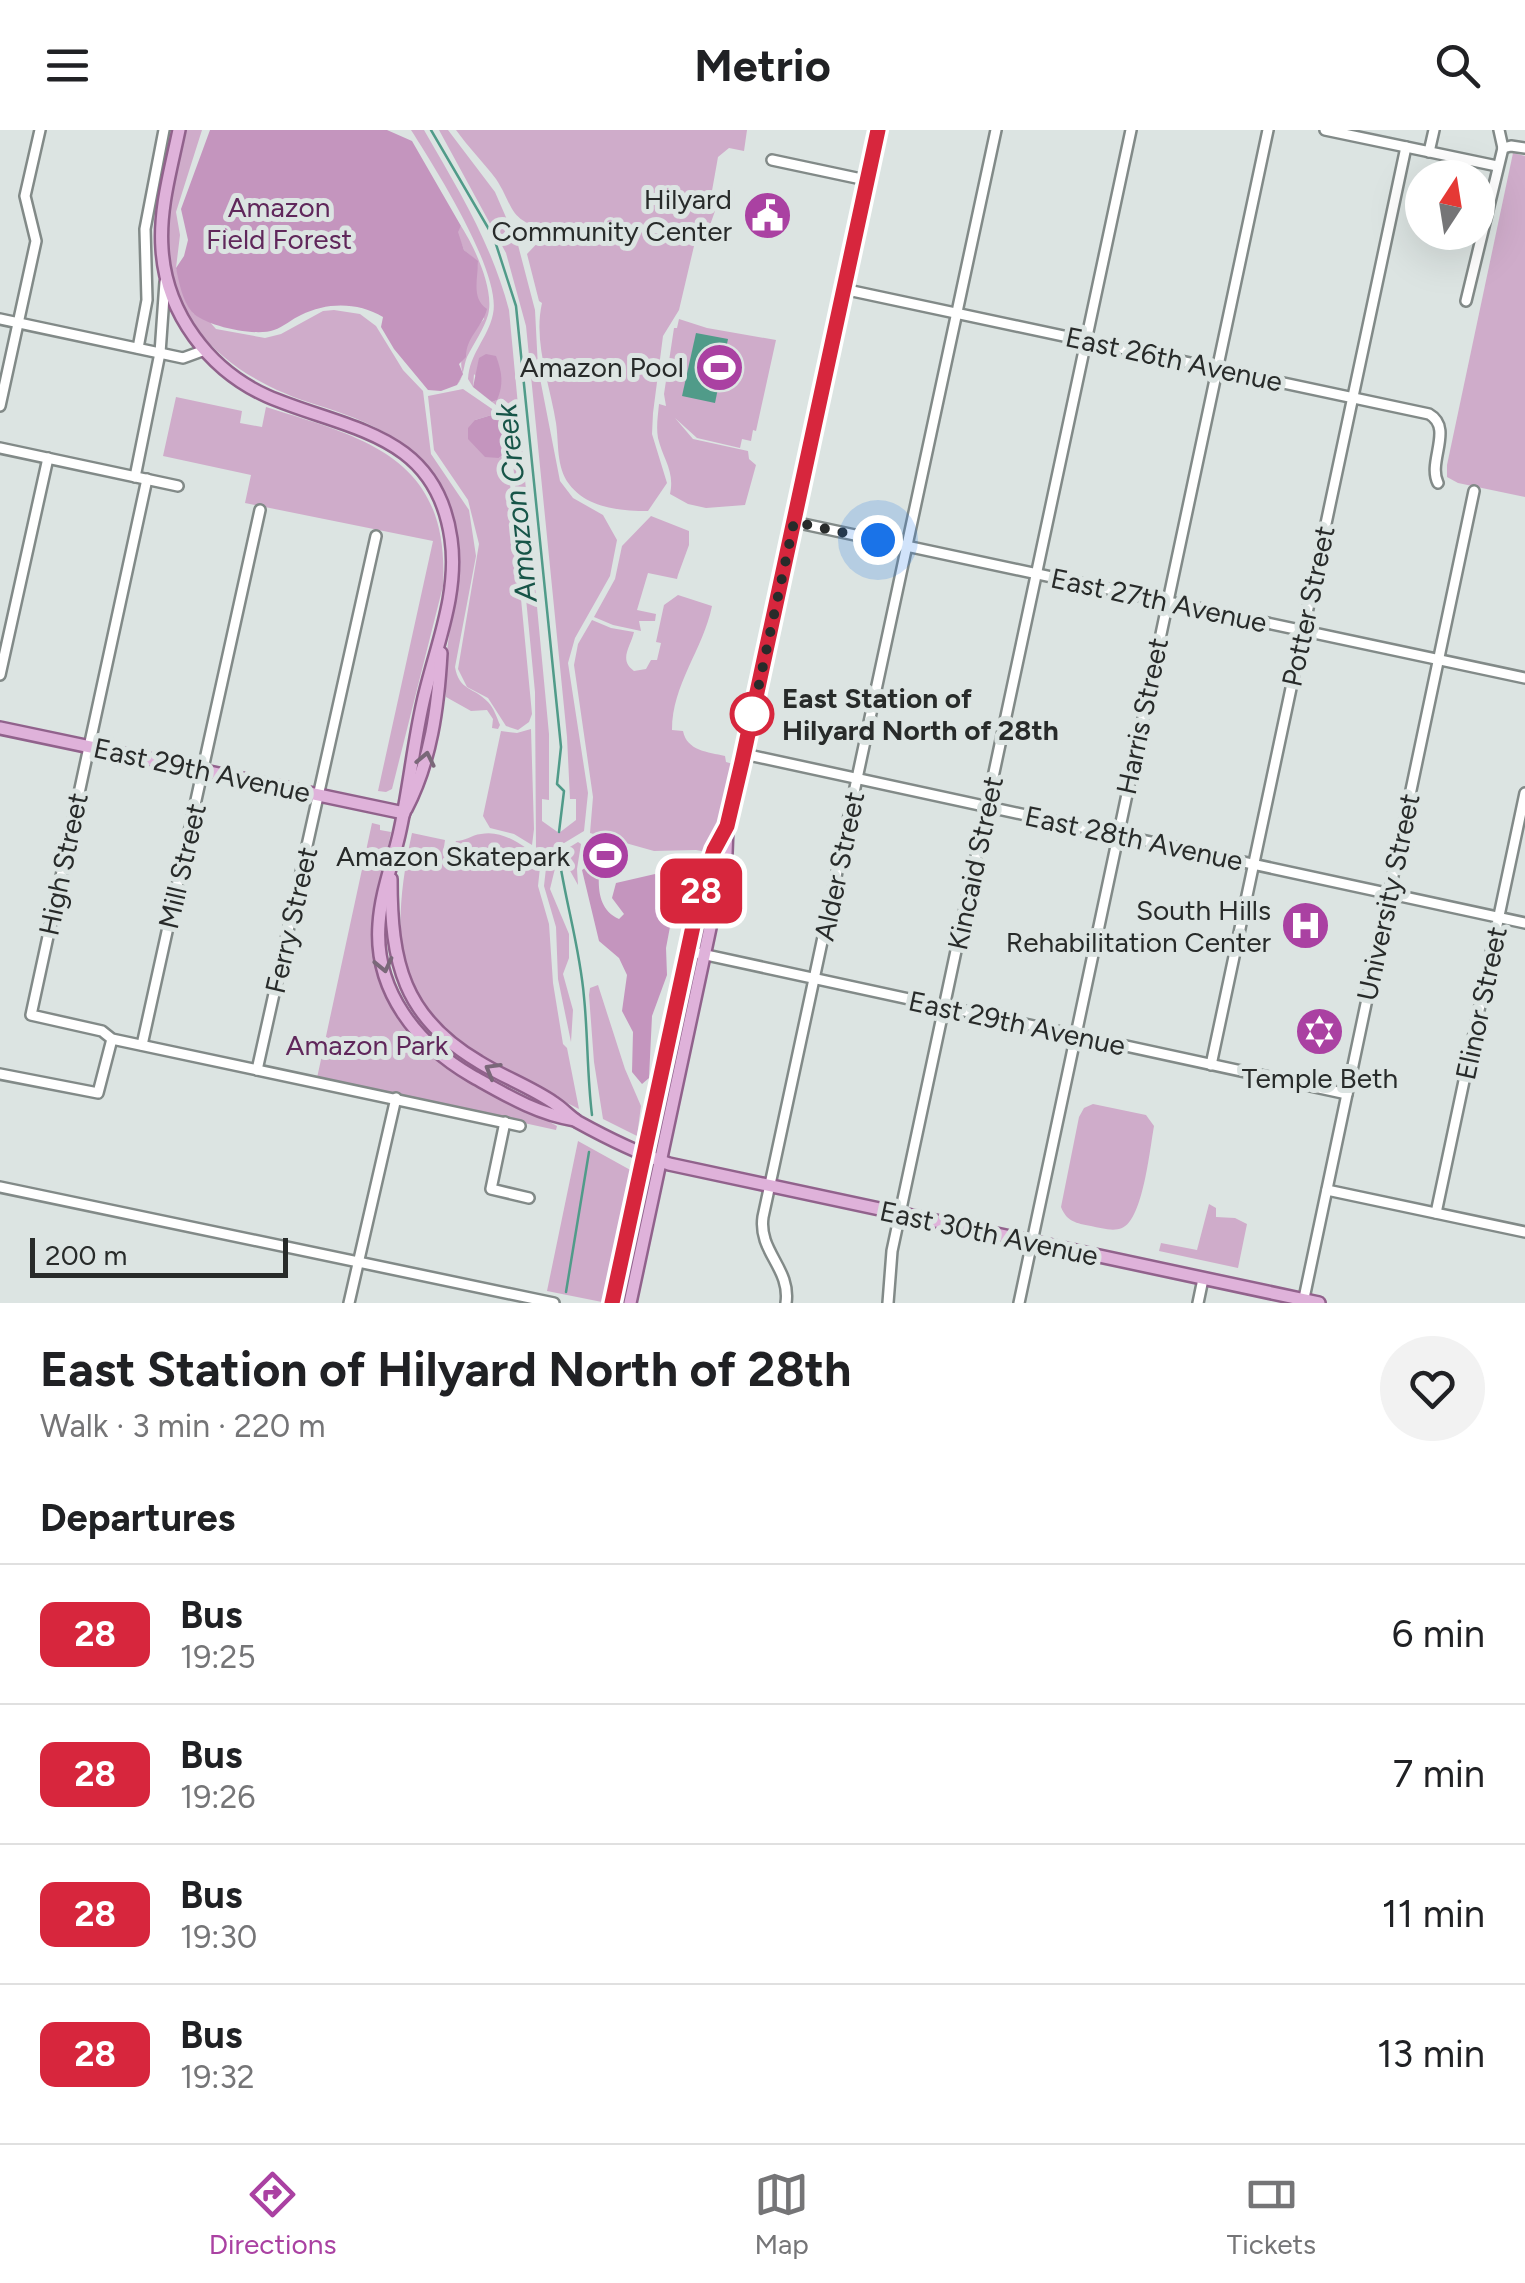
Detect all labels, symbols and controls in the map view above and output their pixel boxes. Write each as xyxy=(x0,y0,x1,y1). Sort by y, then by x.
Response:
icon: menu xyxy=(40,38,95,93)
text: Metrio xyxy=(694,38,831,92)
icon: search xyxy=(1430,38,1485,93)
north arrow xyxy=(1405,160,1495,250)
map controls xyxy=(1405,160,1495,250)
place label: Hilyard Community Center xyxy=(492,182,733,248)
public building icon: Hilyard Community Center xyxy=(741,189,793,241)
park label: Amazon Field Forest xyxy=(206,190,352,256)
street label: East 26th Avenue xyxy=(1063,319,1285,399)
sports icon: Amazon Pool xyxy=(693,341,745,393)
place label: Amazon Pool xyxy=(520,350,684,384)
water label: Amazon Creek xyxy=(487,401,545,605)
your location xyxy=(853,515,903,565)
street label: Potter Street xyxy=(1274,523,1342,689)
street label: East 27th Avenue xyxy=(1048,561,1270,639)
street label: Harris Street xyxy=(1109,635,1175,797)
place label: East Station of Hilyard North of 28th xyxy=(782,681,1059,747)
marker: East Station of Hilyard North of 28th xyxy=(731,693,773,735)
street label: East 29th Avenue xyxy=(91,730,313,810)
one-way arrow xyxy=(414,751,435,768)
street label: Kincaid Street xyxy=(940,773,1010,953)
street label: Alder Street xyxy=(807,788,871,944)
street label: High Street xyxy=(31,790,95,938)
street label: University Street xyxy=(1349,790,1427,1004)
street label: East 28th Avenue xyxy=(1022,798,1246,878)
street label: Mill Street xyxy=(151,800,213,932)
sports icon: Amazon Skatepark xyxy=(579,830,631,882)
place label: Amazon Skatepark xyxy=(336,839,570,873)
street label: Ferry Street xyxy=(258,843,324,997)
line badge: 28 xyxy=(656,858,746,924)
text: 28 xyxy=(680,870,722,912)
place label: South Hills Rehabilitation Center xyxy=(1006,893,1272,959)
hospital icon: South Hills Rehabilitation Center xyxy=(1280,900,1332,952)
street label: Elinor Street xyxy=(1448,923,1514,1083)
one-way arrow xyxy=(372,956,393,973)
street label: East 29th Avenue xyxy=(906,983,1128,1063)
synagogue icon: Temple Beth xyxy=(1294,1005,1346,1057)
park label: Amazon Park xyxy=(286,1028,449,1062)
place label: Temple Beth xyxy=(1242,1061,1398,1095)
one-way arrow xyxy=(485,1062,503,1082)
street label: East 30th Avenue xyxy=(877,1193,1101,1273)
scale bar xyxy=(30,1233,288,1278)
text: 200 m xyxy=(45,1238,127,1272)
button: heart xyxy=(1380,1336,1485,1441)
text: East Station of Hilyard North of 28th xyxy=(40,1340,851,1398)
text: Walk · 3 min · 220 m xyxy=(40,1407,325,1445)
text: Departures xyxy=(40,1495,235,1541)
text: Bus xyxy=(180,1592,243,1638)
text: 6 min xyxy=(1392,1611,1485,1657)
text: 28 xyxy=(74,1613,116,1655)
text: 19:25 xyxy=(180,1638,256,1676)
text: Bus xyxy=(180,1732,243,1778)
text: 7 min xyxy=(1393,1751,1485,1797)
text: 28 xyxy=(74,1753,116,1795)
text: 19:26 xyxy=(180,1778,255,1816)
text: Bus xyxy=(180,1872,243,1918)
text: 11 min xyxy=(1382,1891,1485,1937)
text: 28 xyxy=(74,1893,116,1935)
text: 19:30 xyxy=(180,1918,257,1956)
text: Bus xyxy=(180,2012,243,2058)
text: 13 min xyxy=(1377,2031,1485,2077)
text: 28 xyxy=(74,2033,116,2075)
text: 19:32 xyxy=(180,2058,255,2096)
tab: Directions xyxy=(209,2167,336,2261)
tab: Map xyxy=(754,2167,809,2261)
tab: Tickets xyxy=(1227,2167,1316,2261)

